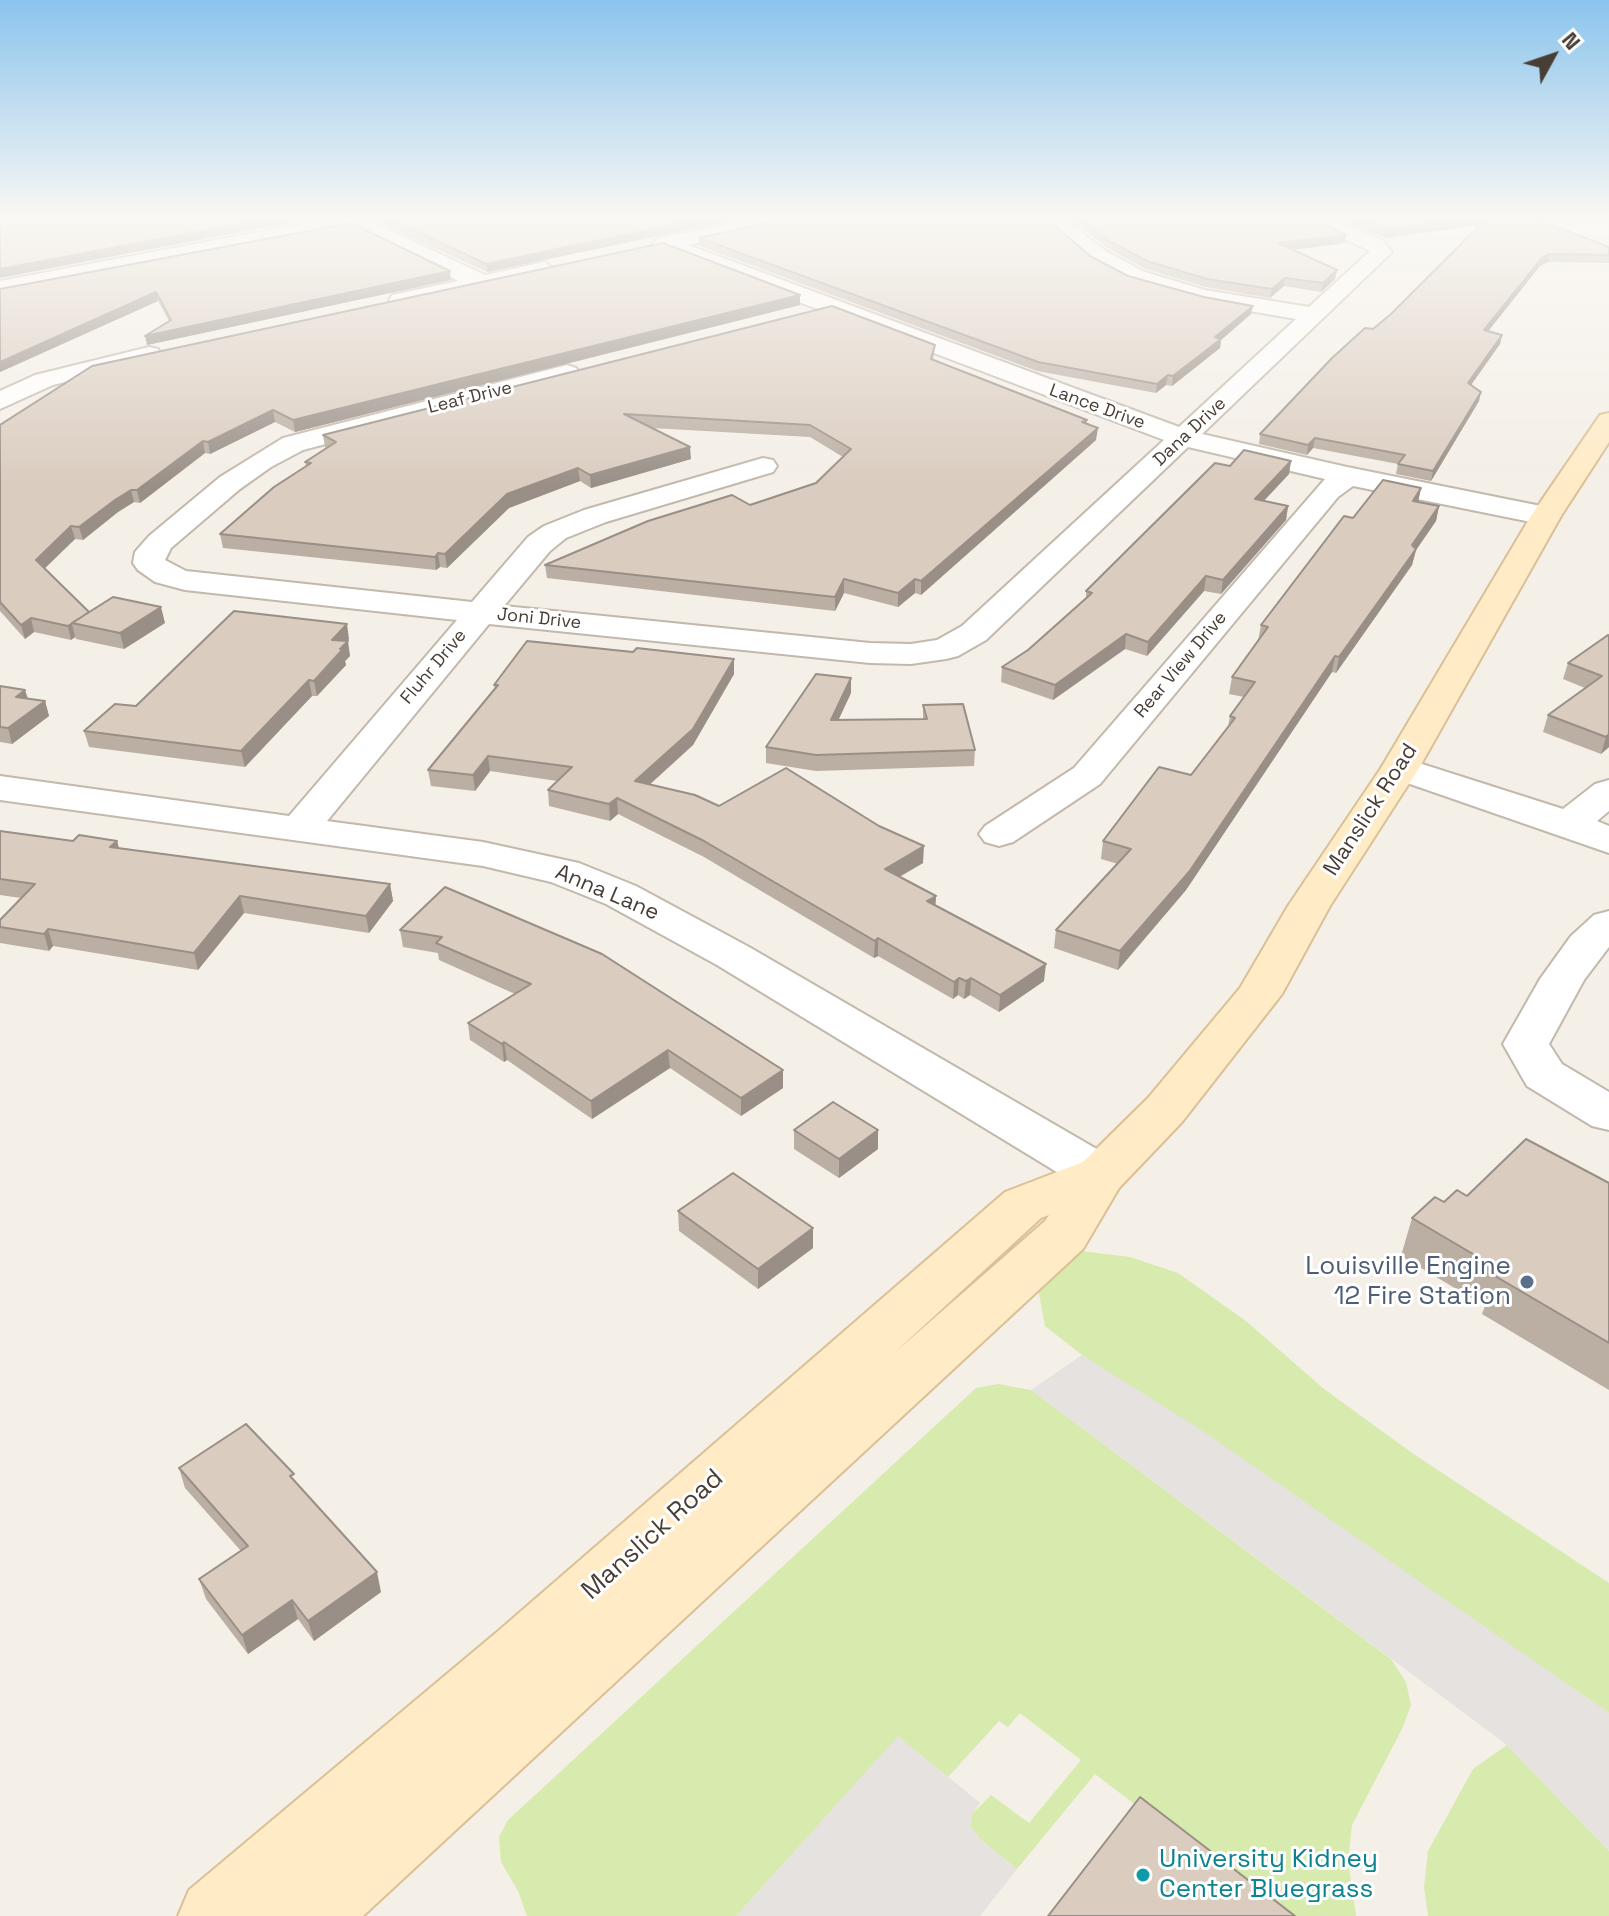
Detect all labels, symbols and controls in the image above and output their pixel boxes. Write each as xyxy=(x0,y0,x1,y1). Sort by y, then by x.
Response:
north arrow xyxy=(1513,16,1593,96)
text: N xyxy=(1556,26,1587,55)
street label: Leaf Drive xyxy=(426,377,514,419)
street label: Lance Drive xyxy=(1046,380,1148,434)
street label: Dana Drive xyxy=(1149,393,1231,471)
street label: Joni Drive xyxy=(496,604,582,634)
street label: Rear View Drive xyxy=(1130,608,1232,722)
street label: Fluhr Drive xyxy=(397,625,471,709)
street label: Manslick Road xyxy=(1318,739,1424,881)
street label: Anna Lane xyxy=(551,859,663,927)
place label: Louisville Engine 12 Fire Station xyxy=(1305,1251,1511,1312)
marker: Louisville Engine 12 Fire Station xyxy=(1518,1273,1536,1291)
street label: Manslick Road xyxy=(576,1463,730,1607)
place label: University Kidney Center Bluegrass xyxy=(1159,1844,1378,1906)
marker: University Kidney Center Bluegrass xyxy=(1134,1866,1152,1884)

